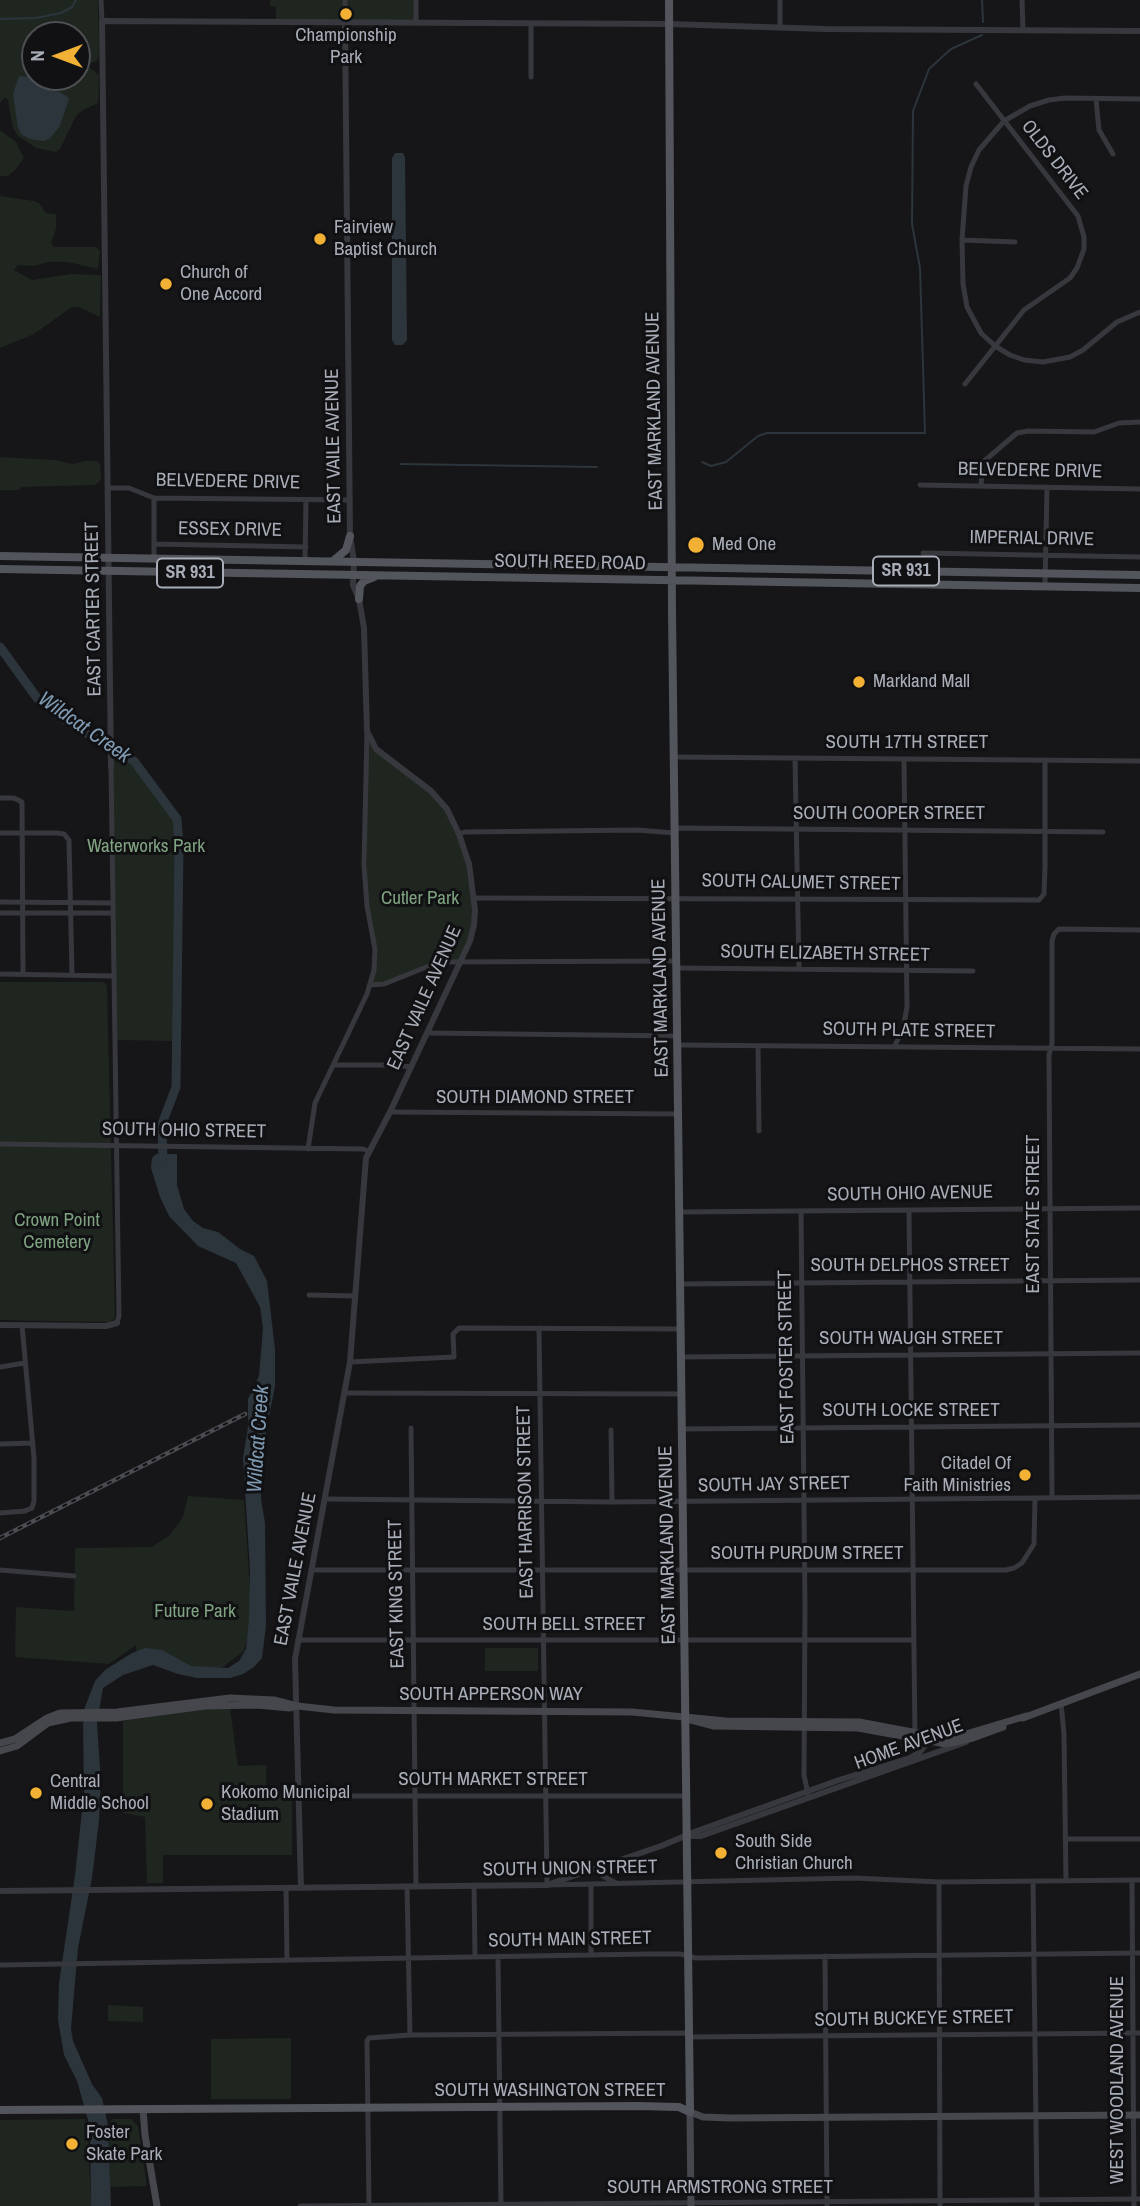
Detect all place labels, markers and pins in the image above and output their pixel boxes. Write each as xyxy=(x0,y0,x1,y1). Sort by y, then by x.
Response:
marker: Championship Park xyxy=(338,6,354,22)
place label: Championship Park xyxy=(295,25,397,69)
place label: Fairview Baptist Church xyxy=(334,217,437,261)
marker: Fairview Baptist Church xyxy=(312,231,328,247)
place label: Church of One Accord xyxy=(180,262,262,306)
marker: Church of One Accord xyxy=(158,276,174,292)
place label: Med One xyxy=(712,534,776,556)
marker: Med One xyxy=(686,535,706,555)
place label: Markland Mall xyxy=(873,671,970,693)
marker: Markland Mall xyxy=(851,674,867,690)
place label: Citadel Of Faith Ministries xyxy=(904,1453,1011,1497)
marker: Citadel Of Faith Ministries xyxy=(1017,1467,1033,1483)
place label: Central Middle School xyxy=(50,1771,149,1815)
place label: Kokomo Municipal Stadium xyxy=(221,1782,350,1826)
marker: Central Middle School xyxy=(28,1785,44,1801)
marker: Kokomo Municipal Stadium xyxy=(199,1796,215,1812)
place label: South Side Christian Church xyxy=(735,1831,853,1875)
marker: South Side Christian Church xyxy=(713,1845,729,1861)
place label: Foster Skate Park xyxy=(86,2122,162,2166)
marker: Foster Skate Park xyxy=(64,2136,80,2152)

